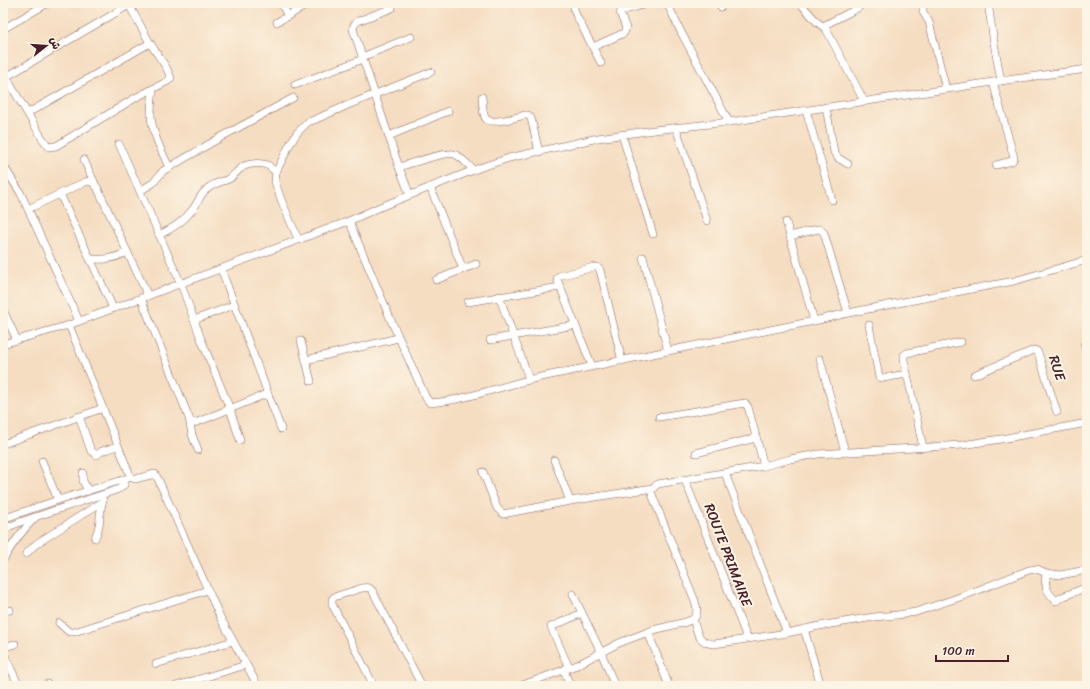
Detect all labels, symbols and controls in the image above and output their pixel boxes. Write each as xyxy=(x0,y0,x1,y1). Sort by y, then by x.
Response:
north arrow xyxy=(26,26,66,66)
text: ش xyxy=(44,35,66,52)
street label: RUE xyxy=(1041,352,1073,385)
street label: ROUTE PRIMAIRE xyxy=(697,500,760,612)
scale bar xyxy=(936,637,1008,663)
text: 100 m xyxy=(942,640,975,662)

